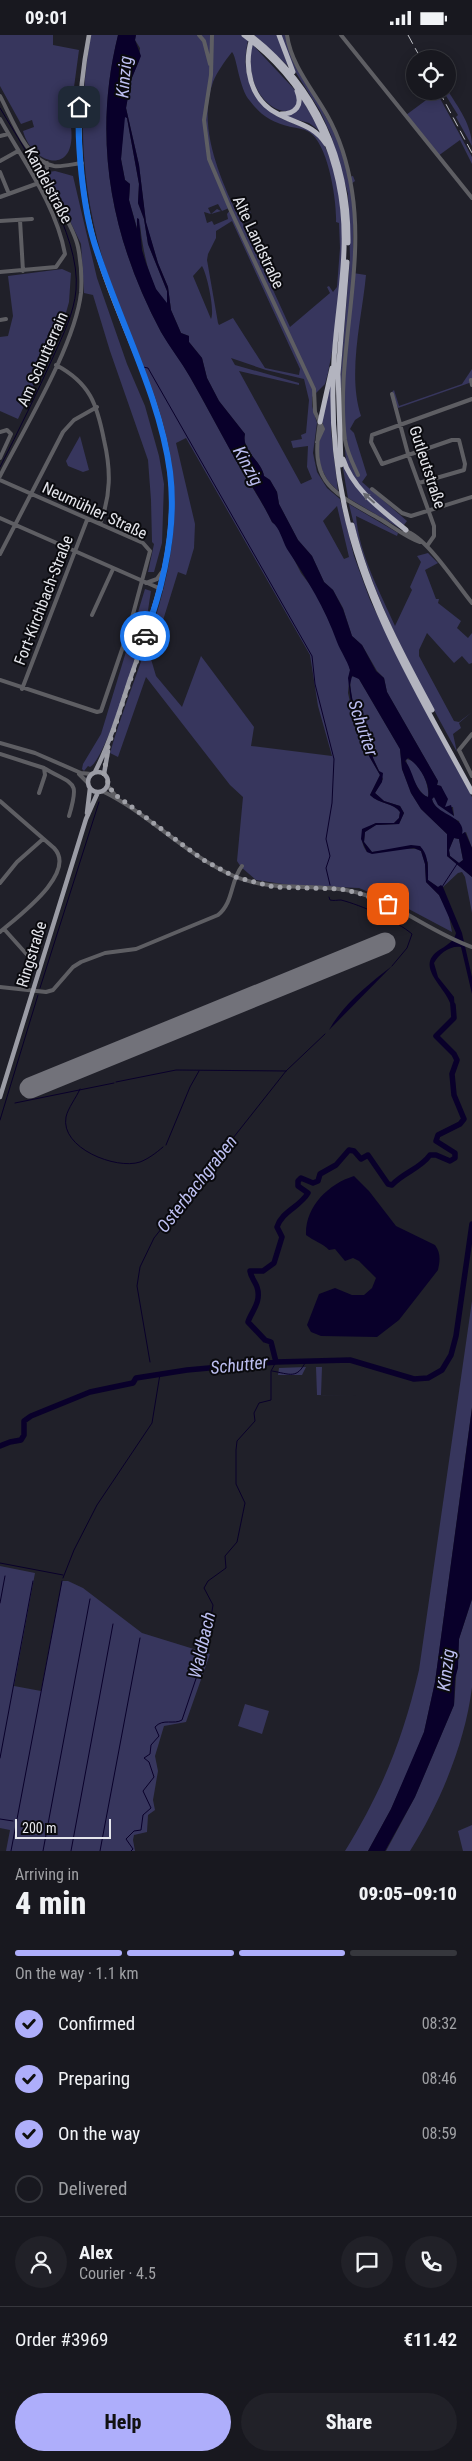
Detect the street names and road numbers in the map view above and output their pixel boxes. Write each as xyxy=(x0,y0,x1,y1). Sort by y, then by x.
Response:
street label: Kandelstraße xyxy=(21,144,77,226)
street label: Alte Landstraße xyxy=(229,193,288,291)
street label: Am Schutterrain xyxy=(13,309,72,409)
street label: Gutleutstraße xyxy=(405,423,450,511)
street label: Neumühler Straße xyxy=(39,478,150,543)
street label: Fort-Kirchbach-Straße xyxy=(10,533,77,668)
street label: Ringstraße xyxy=(12,919,50,989)

